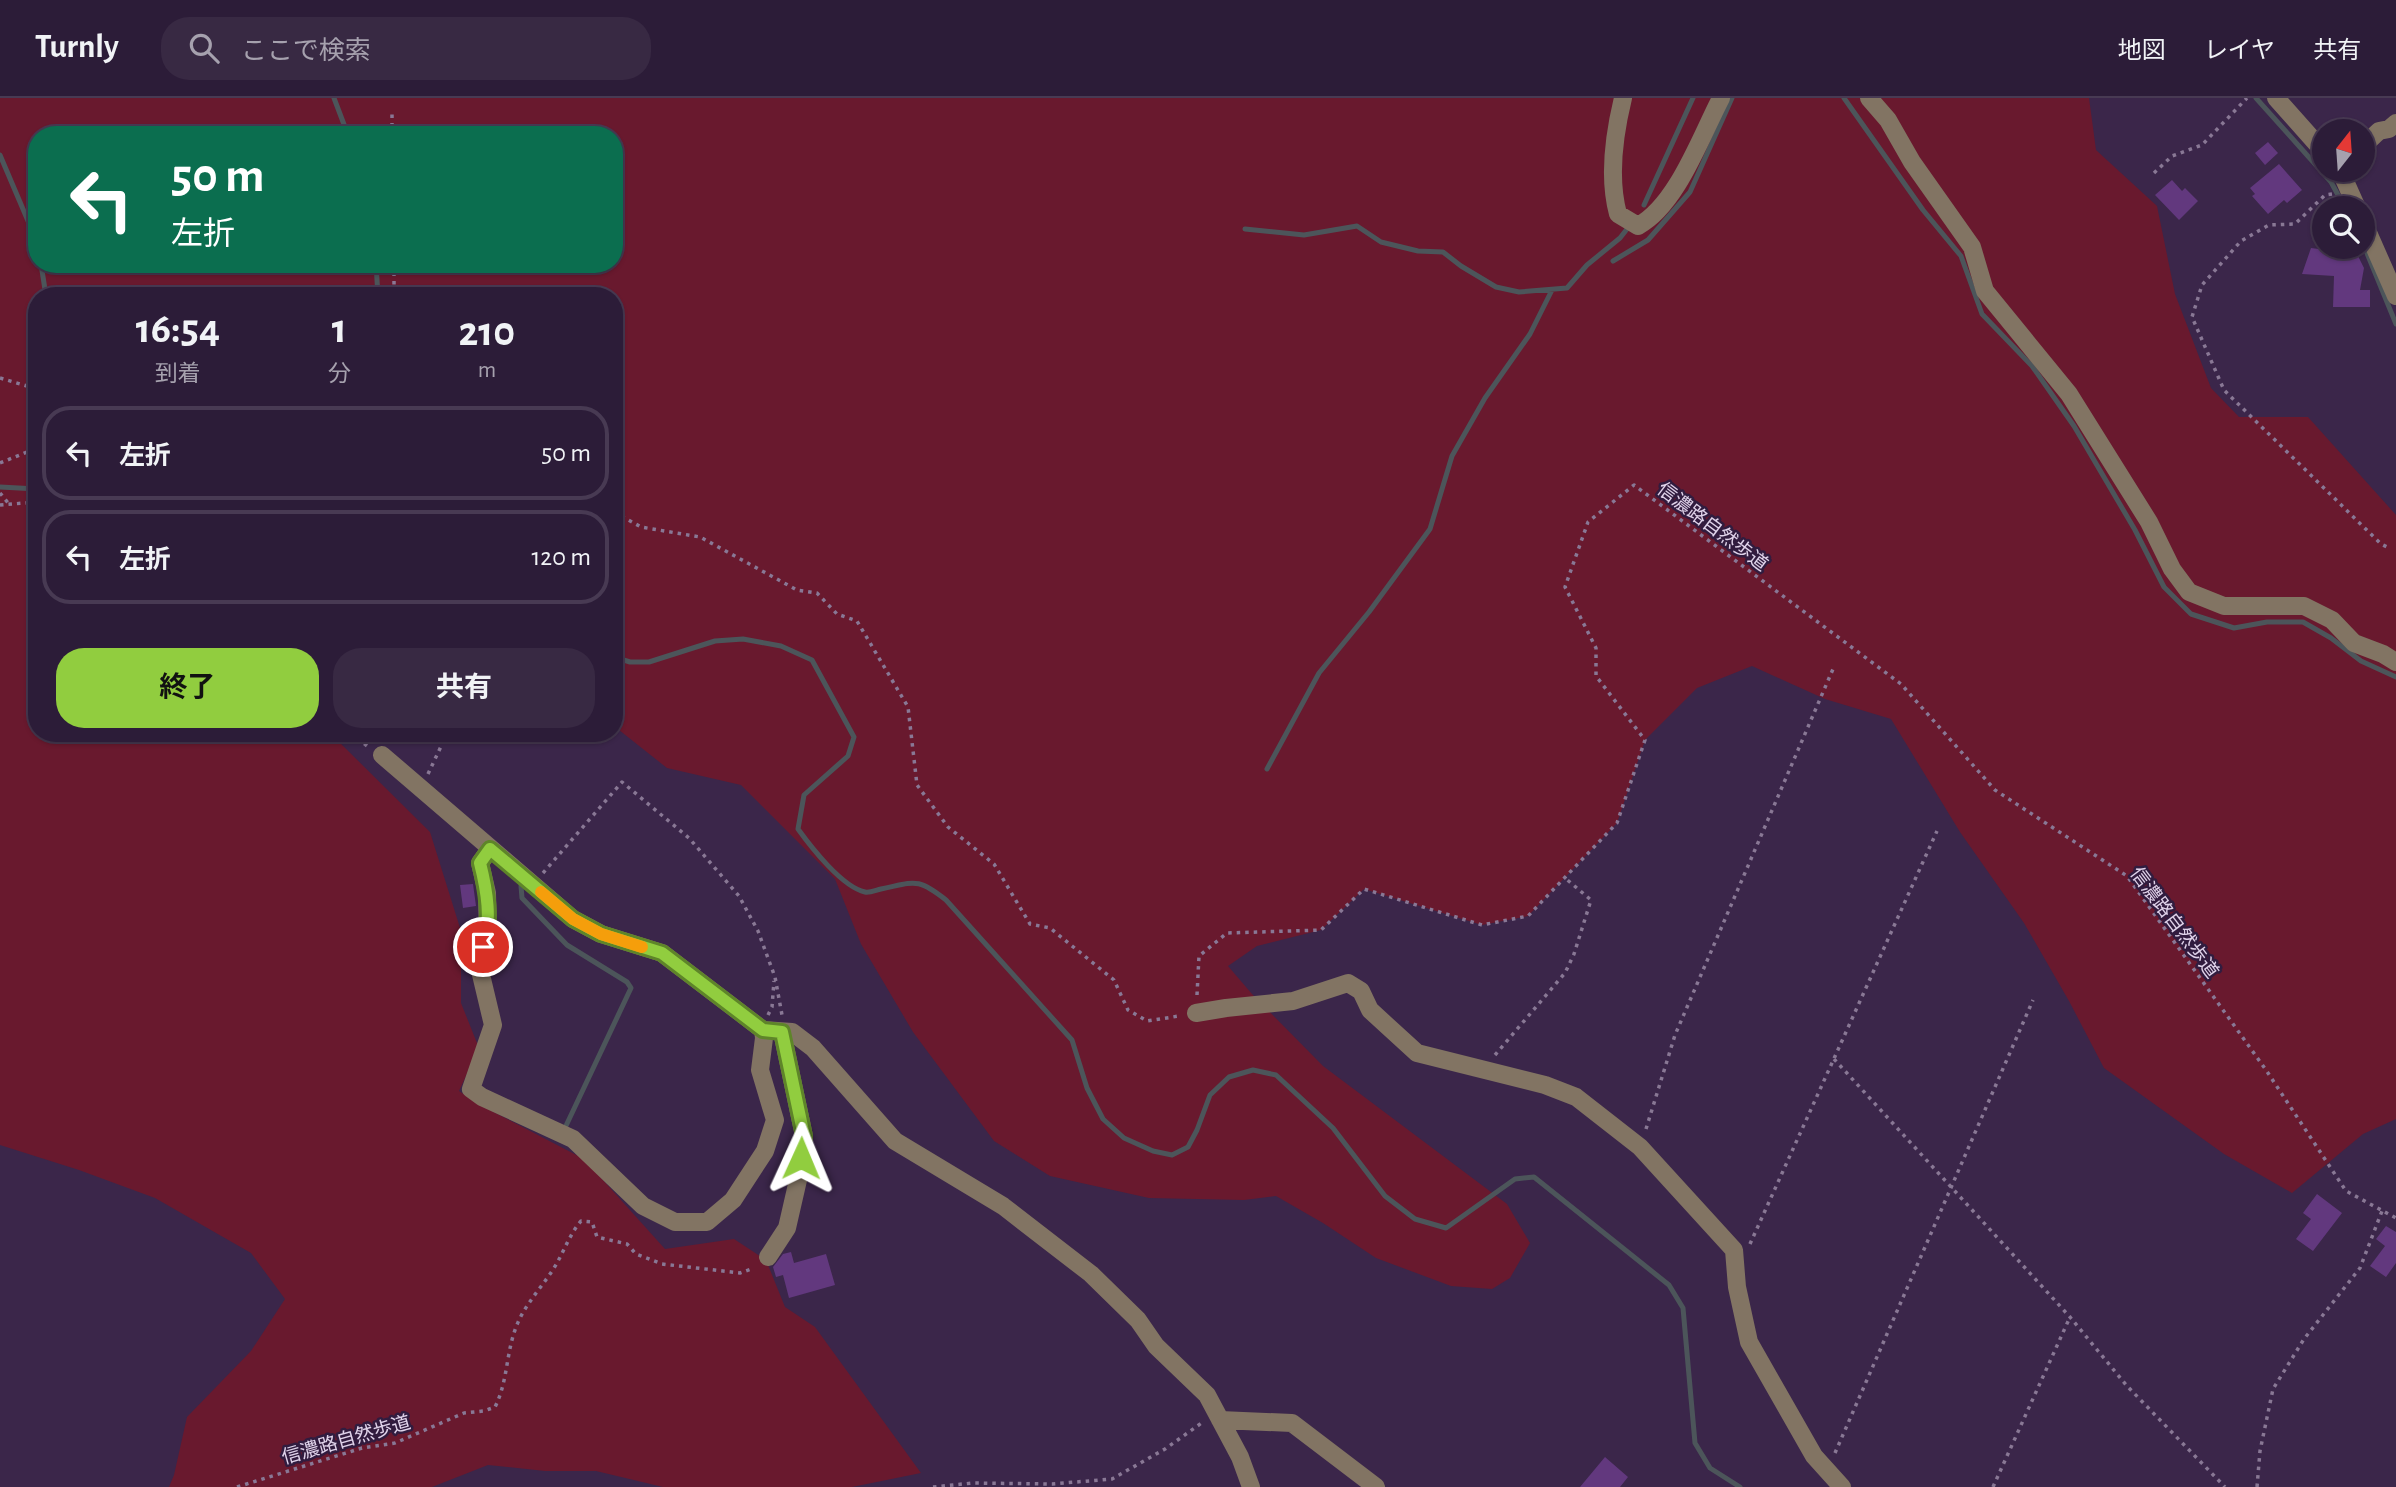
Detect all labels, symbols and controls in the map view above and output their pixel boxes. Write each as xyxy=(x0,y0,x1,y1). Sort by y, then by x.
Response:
search box xyxy=(161,17,651,80)
icon: search xyxy=(185,29,223,67)
text: Turnly xyxy=(35,31,119,64)
text: ここで検索 xyxy=(241,38,371,64)
text: 地図 xyxy=(2118,39,2166,63)
text: レイヤ xyxy=(2204,39,2275,63)
text: 共有 xyxy=(2313,39,2361,63)
north arrow xyxy=(2312,119,2375,182)
map controls xyxy=(2312,119,2375,259)
text: 50 m xyxy=(171,152,265,201)
icon: left xyxy=(56,154,147,245)
button: search xyxy=(2312,196,2375,259)
text: 左折 xyxy=(171,218,235,250)
text: 16:54 xyxy=(136,308,220,350)
text: 1 xyxy=(332,308,347,350)
text: 210 xyxy=(458,311,515,353)
text: m xyxy=(478,359,496,382)
text: 到着 xyxy=(155,363,201,386)
text: 分 xyxy=(328,363,351,386)
icon: left xyxy=(60,434,98,472)
text: 50 m xyxy=(541,440,591,466)
text: 左折 xyxy=(119,443,171,469)
street label: 信濃路自然歩道 xyxy=(1653,478,1772,575)
icon: left xyxy=(60,538,98,576)
text: 120 m xyxy=(531,544,591,570)
text: 左折 xyxy=(119,547,171,573)
button: 終了 xyxy=(56,648,319,728)
button: 共有 xyxy=(333,648,595,728)
street label: 信濃路自然歩道 xyxy=(2126,863,2223,982)
pin xyxy=(453,917,513,977)
icon: arrive xyxy=(464,928,502,966)
position arrow xyxy=(764,1121,838,1195)
street label: 信濃路自然歩道 xyxy=(279,1411,413,1468)

